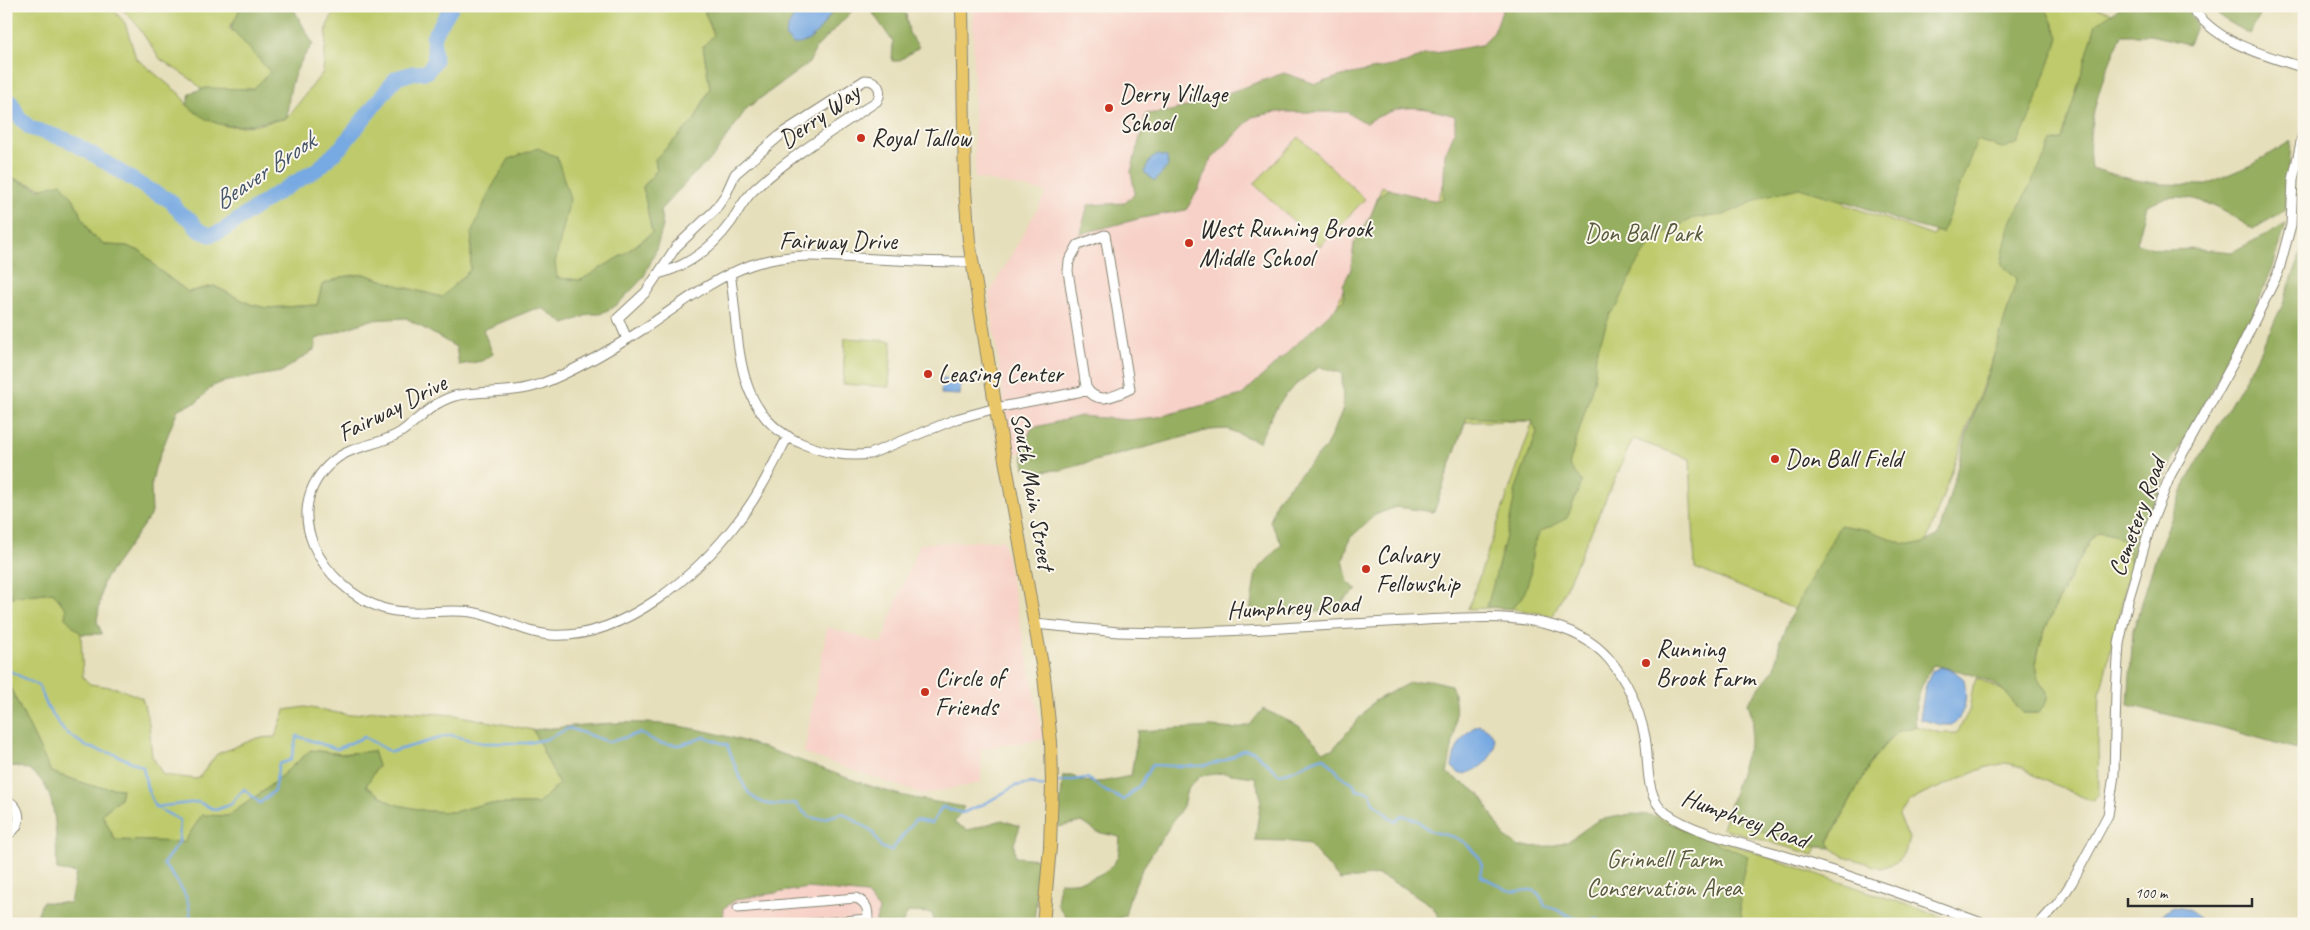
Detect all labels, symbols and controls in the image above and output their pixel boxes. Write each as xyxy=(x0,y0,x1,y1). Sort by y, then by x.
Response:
street label: Derry Way xyxy=(772,75,868,155)
place label: Derry Village School xyxy=(1119,78,1229,139)
marker: Derry Village School xyxy=(1103,102,1115,114)
water label: Beaver Brook xyxy=(207,122,325,217)
place label: Royal Tallow xyxy=(871,122,973,154)
marker: Royal Tallow xyxy=(855,132,867,144)
place label: West Running Brook Middle School xyxy=(1199,213,1374,274)
park label: Don Ball Park xyxy=(1584,217,1704,249)
street label: Fairway Drive xyxy=(779,225,899,257)
marker: West Running Brook Middle School xyxy=(1183,237,1195,249)
place label: Leasing Center xyxy=(938,358,1065,390)
street label: Fairway Drive xyxy=(332,366,453,449)
marker: Leasing Center xyxy=(922,368,934,380)
street label: South Main Street xyxy=(1003,410,1063,576)
place label: Don Ball Field xyxy=(1785,443,1906,475)
street label: Cemetery Road xyxy=(2101,449,2175,581)
marker: Don Ball Field xyxy=(1769,453,1781,465)
place label: Calvary Fellowship xyxy=(1376,539,1461,600)
marker: Calvary Fellowship xyxy=(1360,563,1372,575)
street label: Humphrey Road xyxy=(1226,587,1363,626)
place label: Running Brook Farm xyxy=(1656,633,1757,694)
marker: Running Brook Farm xyxy=(1640,657,1652,669)
place label: Circle of Friends xyxy=(935,662,1008,723)
marker: Circle of Friends xyxy=(919,686,931,698)
street label: Humphrey Road xyxy=(1677,781,1816,858)
park label: Grinnell Farm Conservation Area xyxy=(1586,843,1744,904)
scale bar xyxy=(2128,875,2251,907)
text: 100 m xyxy=(2135,884,2169,903)

